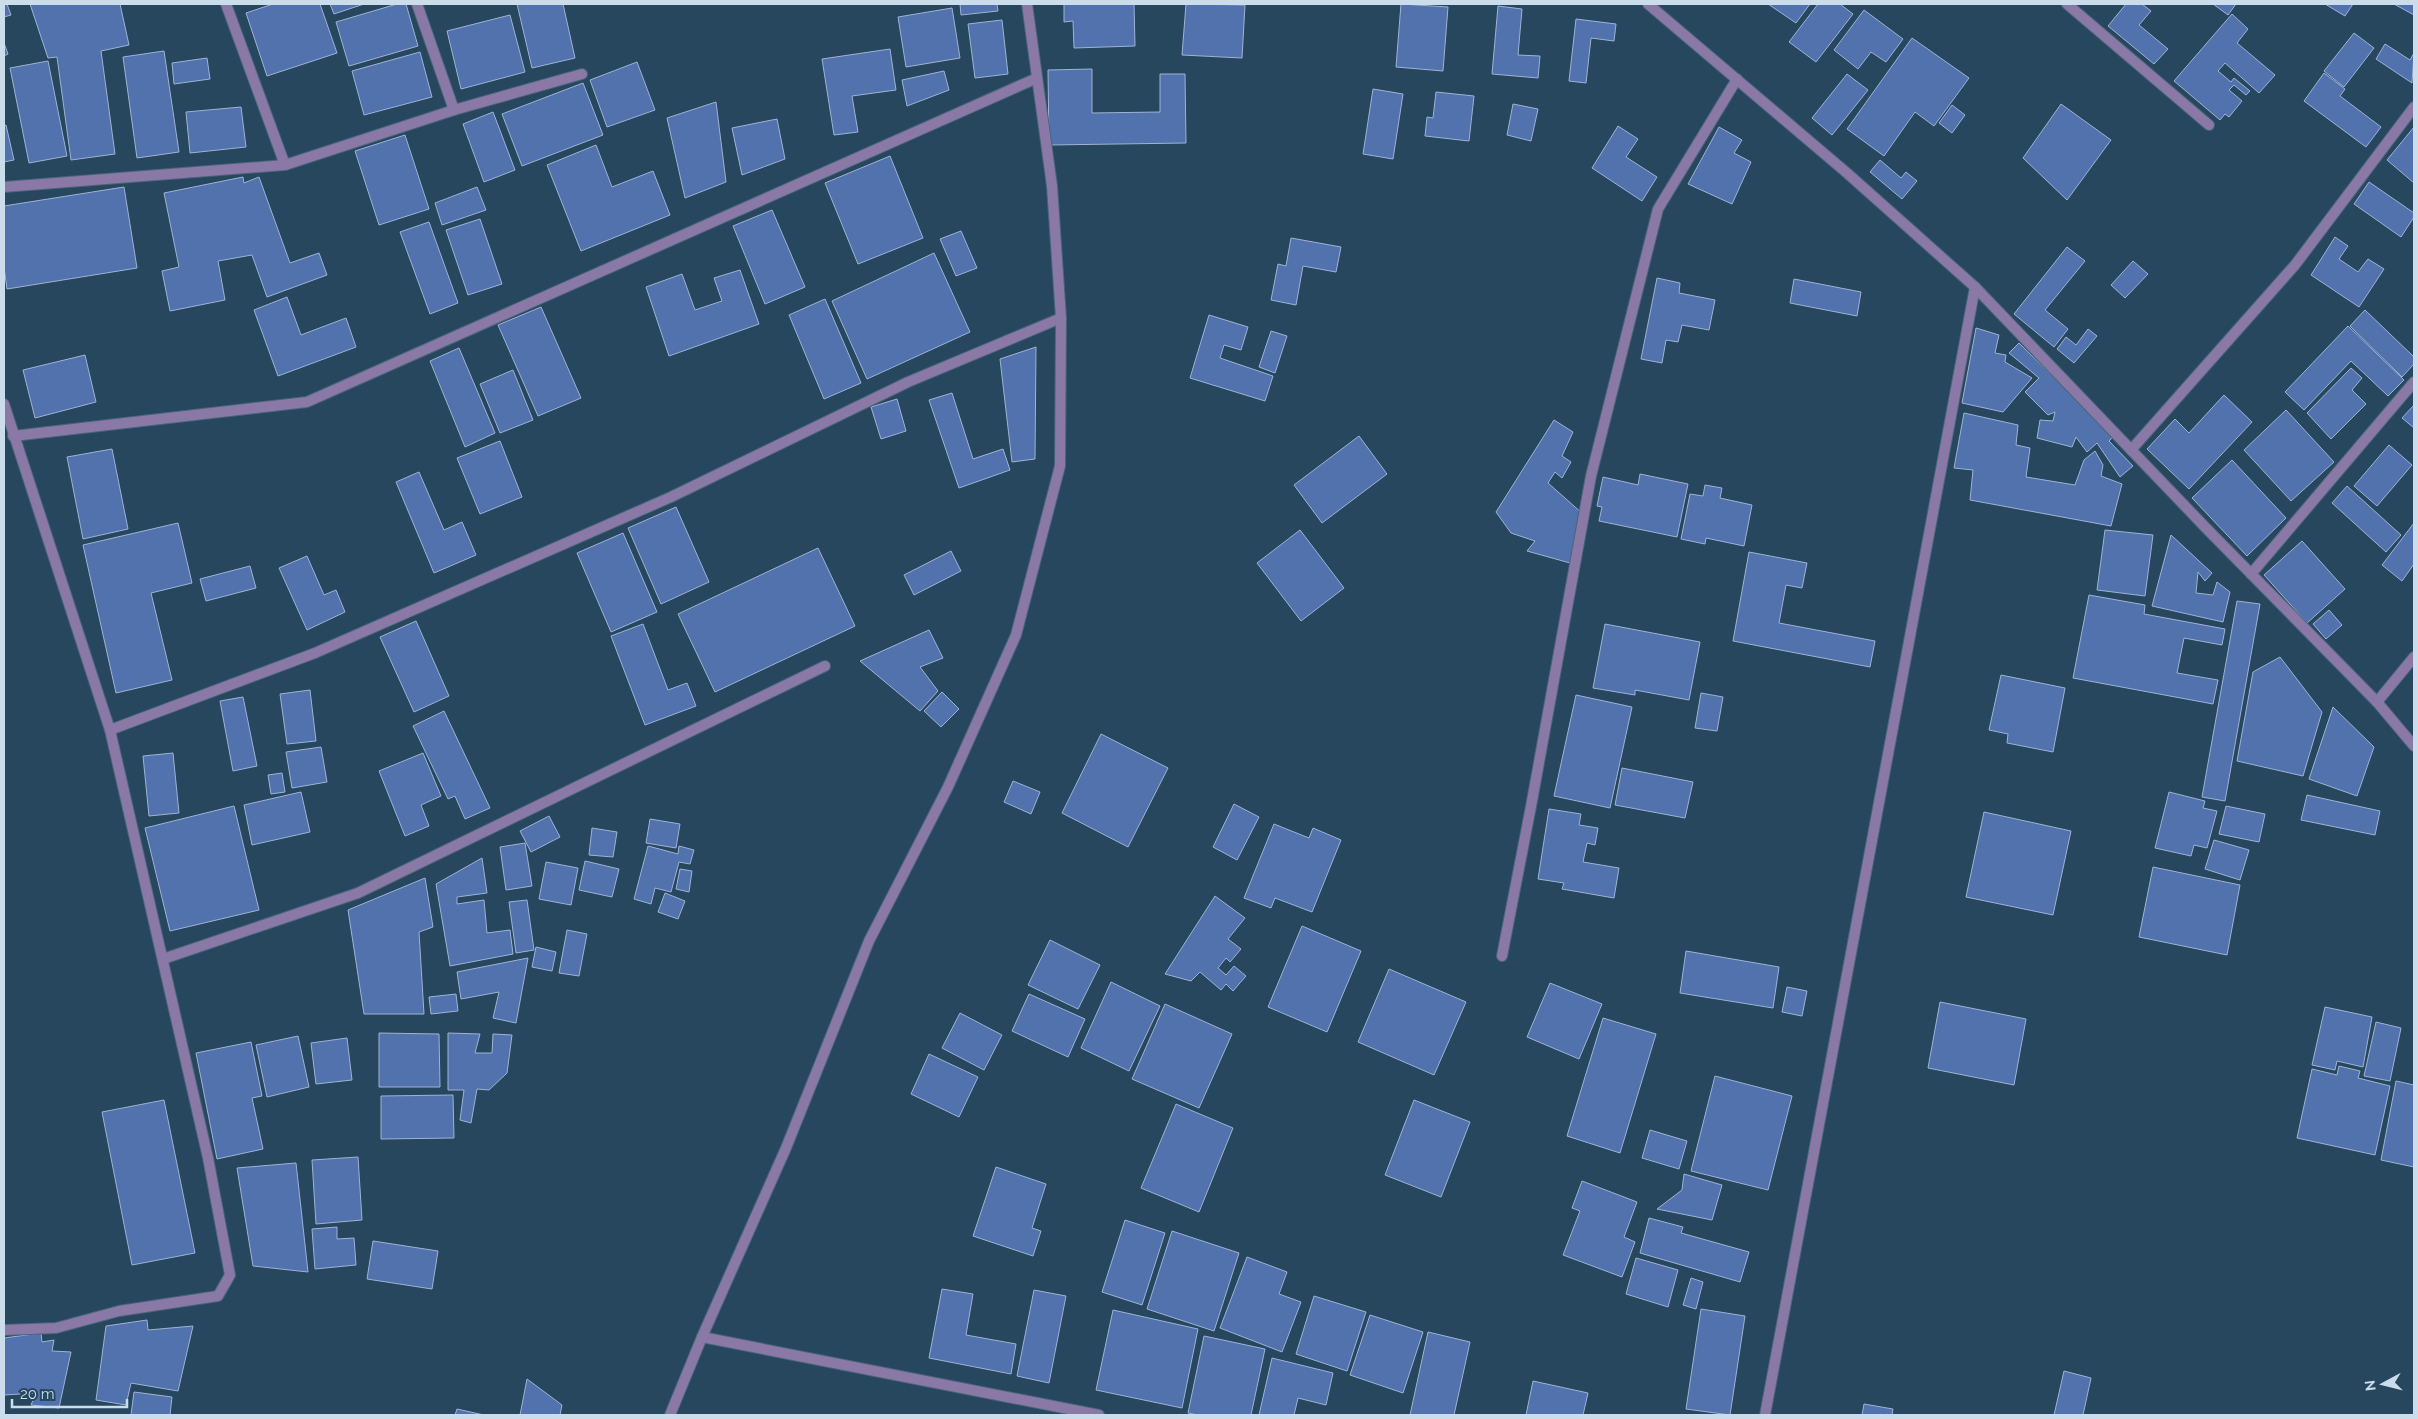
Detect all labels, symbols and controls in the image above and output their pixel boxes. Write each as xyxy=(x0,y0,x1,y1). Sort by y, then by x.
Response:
north arrow xyxy=(2358,1359,2408,1409)
scale bar xyxy=(12,1376,128,1408)
text: N xyxy=(2362,1379,2379,1392)
text: 20 m xyxy=(20,1385,55,1403)

